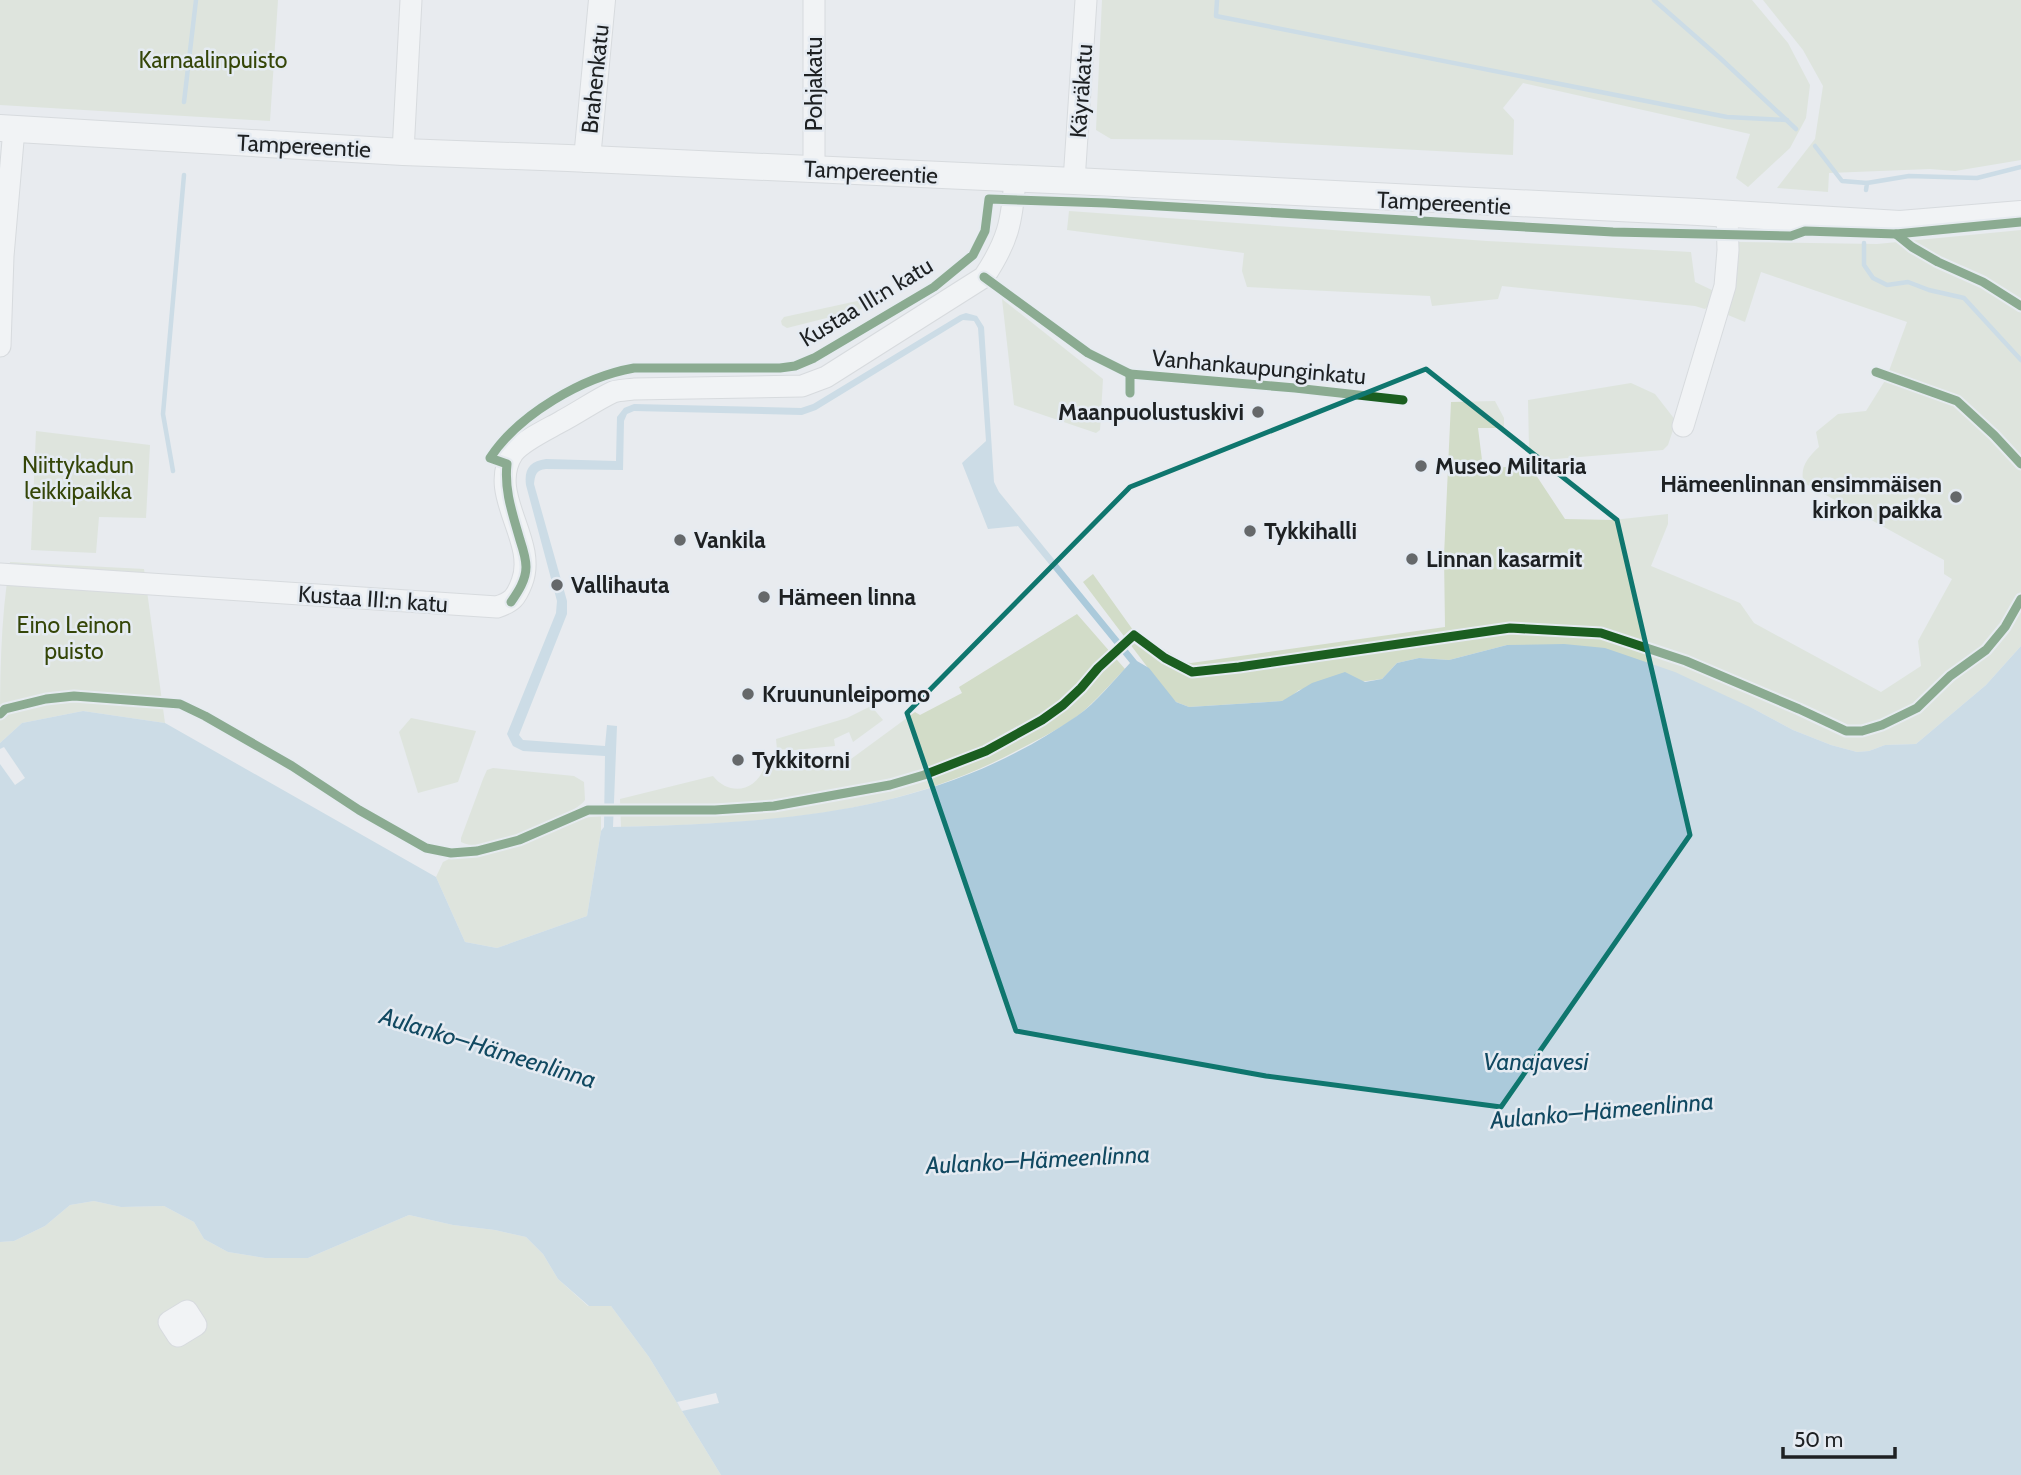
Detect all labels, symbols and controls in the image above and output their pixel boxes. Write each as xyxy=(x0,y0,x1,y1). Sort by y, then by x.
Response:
street label: Brahenkatu xyxy=(575,23,615,135)
street label: Pohjakatu xyxy=(800,37,828,131)
street label: Käyräkatu xyxy=(1064,43,1098,139)
park label: Karnaalinpuisto xyxy=(139,46,288,74)
street label: Tampereentie xyxy=(236,129,372,164)
street label: Tampereentie xyxy=(803,155,939,190)
street label: Tampereentie xyxy=(1376,186,1512,221)
street label: Kustaa III:n katu xyxy=(794,251,938,353)
street label: Vanhankaupunginkatu xyxy=(1151,344,1367,390)
place label: Maanpuolustuskivi xyxy=(1058,398,1244,426)
marker: Maanpuolustuskivi xyxy=(1250,404,1266,420)
park label: Niittykadun leikkipaikka xyxy=(22,451,134,505)
place label: Museo Militaria xyxy=(1435,452,1587,480)
marker: Museo Militaria xyxy=(1413,458,1429,474)
place label: Hämeenlinnan ensimmäisen kirkon paikka xyxy=(1660,470,1943,524)
marker: Hämeenlinnan ensimmäisen kirkon paikka xyxy=(1948,489,1964,505)
place label: Tykkihalli xyxy=(1264,517,1357,545)
marker: Tykkihalli xyxy=(1242,523,1258,539)
place label: Vankila xyxy=(694,526,766,554)
marker: Vankila xyxy=(672,532,688,548)
place label: Linnan kasarmit xyxy=(1426,545,1583,573)
marker: Linnan kasarmit xyxy=(1404,551,1420,567)
place label: Vallihauta xyxy=(571,571,670,599)
marker: Vallihauta xyxy=(549,577,565,593)
street label: Kustaa III:n katu xyxy=(297,580,449,618)
place label: Hämeen linna xyxy=(778,583,917,611)
marker: Hämeen linna xyxy=(756,589,772,605)
park label: Eino Leinon puisto xyxy=(16,611,132,665)
place label: Kruununleipomo xyxy=(762,680,930,708)
marker: Kruununleipomo xyxy=(740,686,756,702)
place label: Tykkitorni xyxy=(752,746,850,774)
marker: Tykkitorni xyxy=(730,752,746,768)
water label: Aulanko–Hämeenlinna xyxy=(376,1001,600,1094)
water label: Vanajavesi xyxy=(1483,1047,1590,1076)
water label: Aulanko–Hämeenlinna xyxy=(1488,1086,1715,1135)
water label: Aulanko–Hämeenlinna xyxy=(924,1139,1151,1180)
scale bar xyxy=(1783,1416,1895,1460)
text: 50 m xyxy=(1794,1427,1843,1452)

